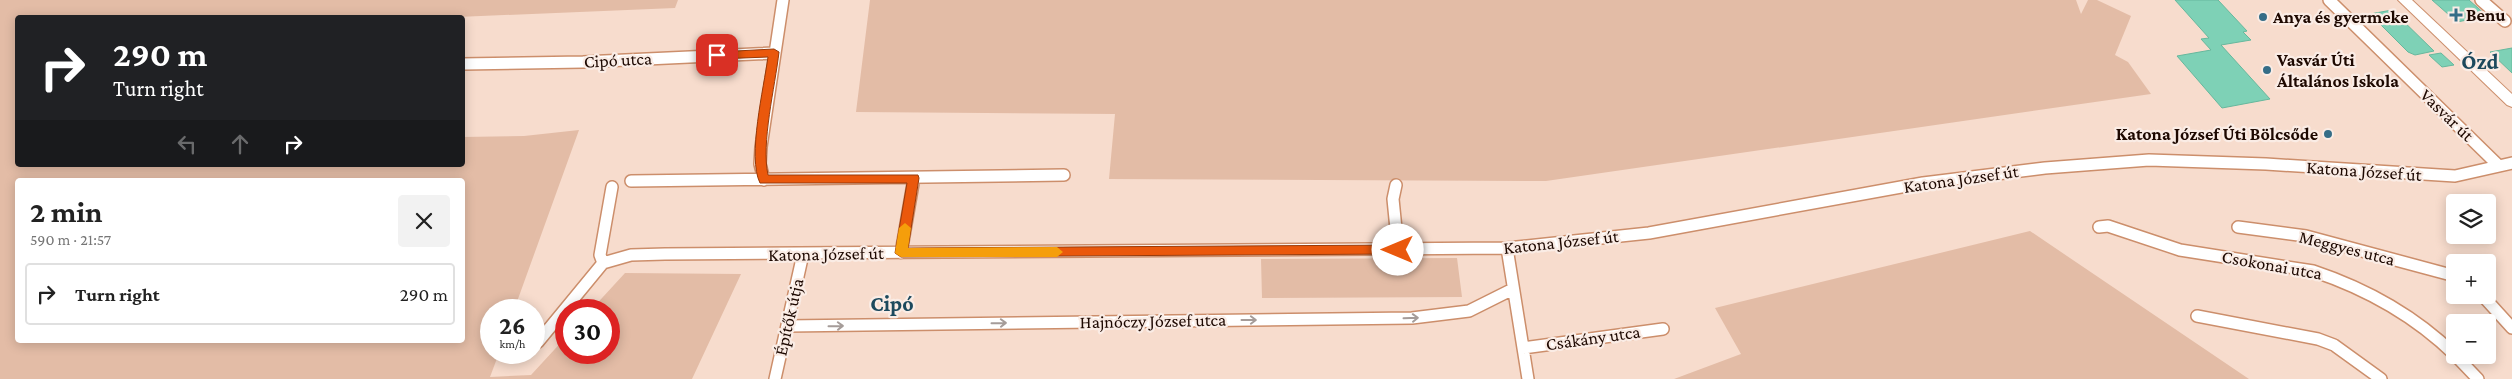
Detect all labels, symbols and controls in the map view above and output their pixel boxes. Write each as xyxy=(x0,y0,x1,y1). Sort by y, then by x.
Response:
place label: Benu xyxy=(2466,5,2506,25)
place label: Anya és gyermeke xyxy=(2272,7,2409,27)
marker: Benu xyxy=(2450,9,2462,21)
marker: Anya és gyermeke xyxy=(2257,11,2269,23)
pin xyxy=(696,34,738,76)
icon: right xyxy=(30,35,95,100)
text: 290 m xyxy=(113,35,207,74)
icon: arrive xyxy=(703,41,731,69)
street label: Cipó utca xyxy=(583,48,653,72)
district label: Ózd xyxy=(2461,49,2499,74)
place label: Vasvár Úti Általános Iskola xyxy=(2276,50,2399,91)
marker: Vasvár Úti Általános Iskola xyxy=(2261,64,2273,76)
text: Turn right xyxy=(113,76,204,101)
street label: Vasvár út xyxy=(2416,85,2479,146)
place label: Katona József Úti Bölcsőde xyxy=(2116,124,2318,144)
marker: Katona József Úti Bölcsőde xyxy=(2322,128,2334,140)
icon: left xyxy=(173,130,201,158)
icon: ahead xyxy=(226,130,254,158)
icon: right xyxy=(279,130,307,158)
street label: Katona József út xyxy=(2306,157,2423,185)
street label: Katona József út xyxy=(1902,161,2021,197)
map controls xyxy=(2446,194,2496,364)
button: layers xyxy=(2446,194,2496,244)
text: 2 min xyxy=(30,195,102,228)
button: close xyxy=(398,195,450,247)
position arrow xyxy=(1371,223,1423,275)
street label: Katona József út xyxy=(1502,226,1621,258)
street label: Meggyes utca xyxy=(2297,226,2397,270)
text: 590 m · 21:57 xyxy=(30,231,111,248)
street label: Katona József út xyxy=(768,243,885,265)
street label: Csokonai utca xyxy=(2220,246,2324,284)
button: + xyxy=(2446,254,2496,304)
street label: Építők útja xyxy=(770,276,809,358)
icon: right xyxy=(32,280,60,308)
text: Turn right xyxy=(75,284,160,305)
text: 290 m xyxy=(400,284,448,305)
district label: Cipó xyxy=(870,291,914,316)
speed limit sign: 30 xyxy=(555,299,620,364)
street label: Hajnóczy József utca xyxy=(1080,310,1226,333)
text: 26 xyxy=(499,312,526,339)
one-way arrow xyxy=(1402,313,1419,323)
button: − xyxy=(2446,314,2496,364)
one-way arrow xyxy=(1240,315,1256,325)
one-way arrow xyxy=(990,319,1006,328)
one-way arrow xyxy=(828,321,844,330)
street label: Csákány utca xyxy=(1544,321,1642,355)
text: km/h xyxy=(500,337,525,351)

